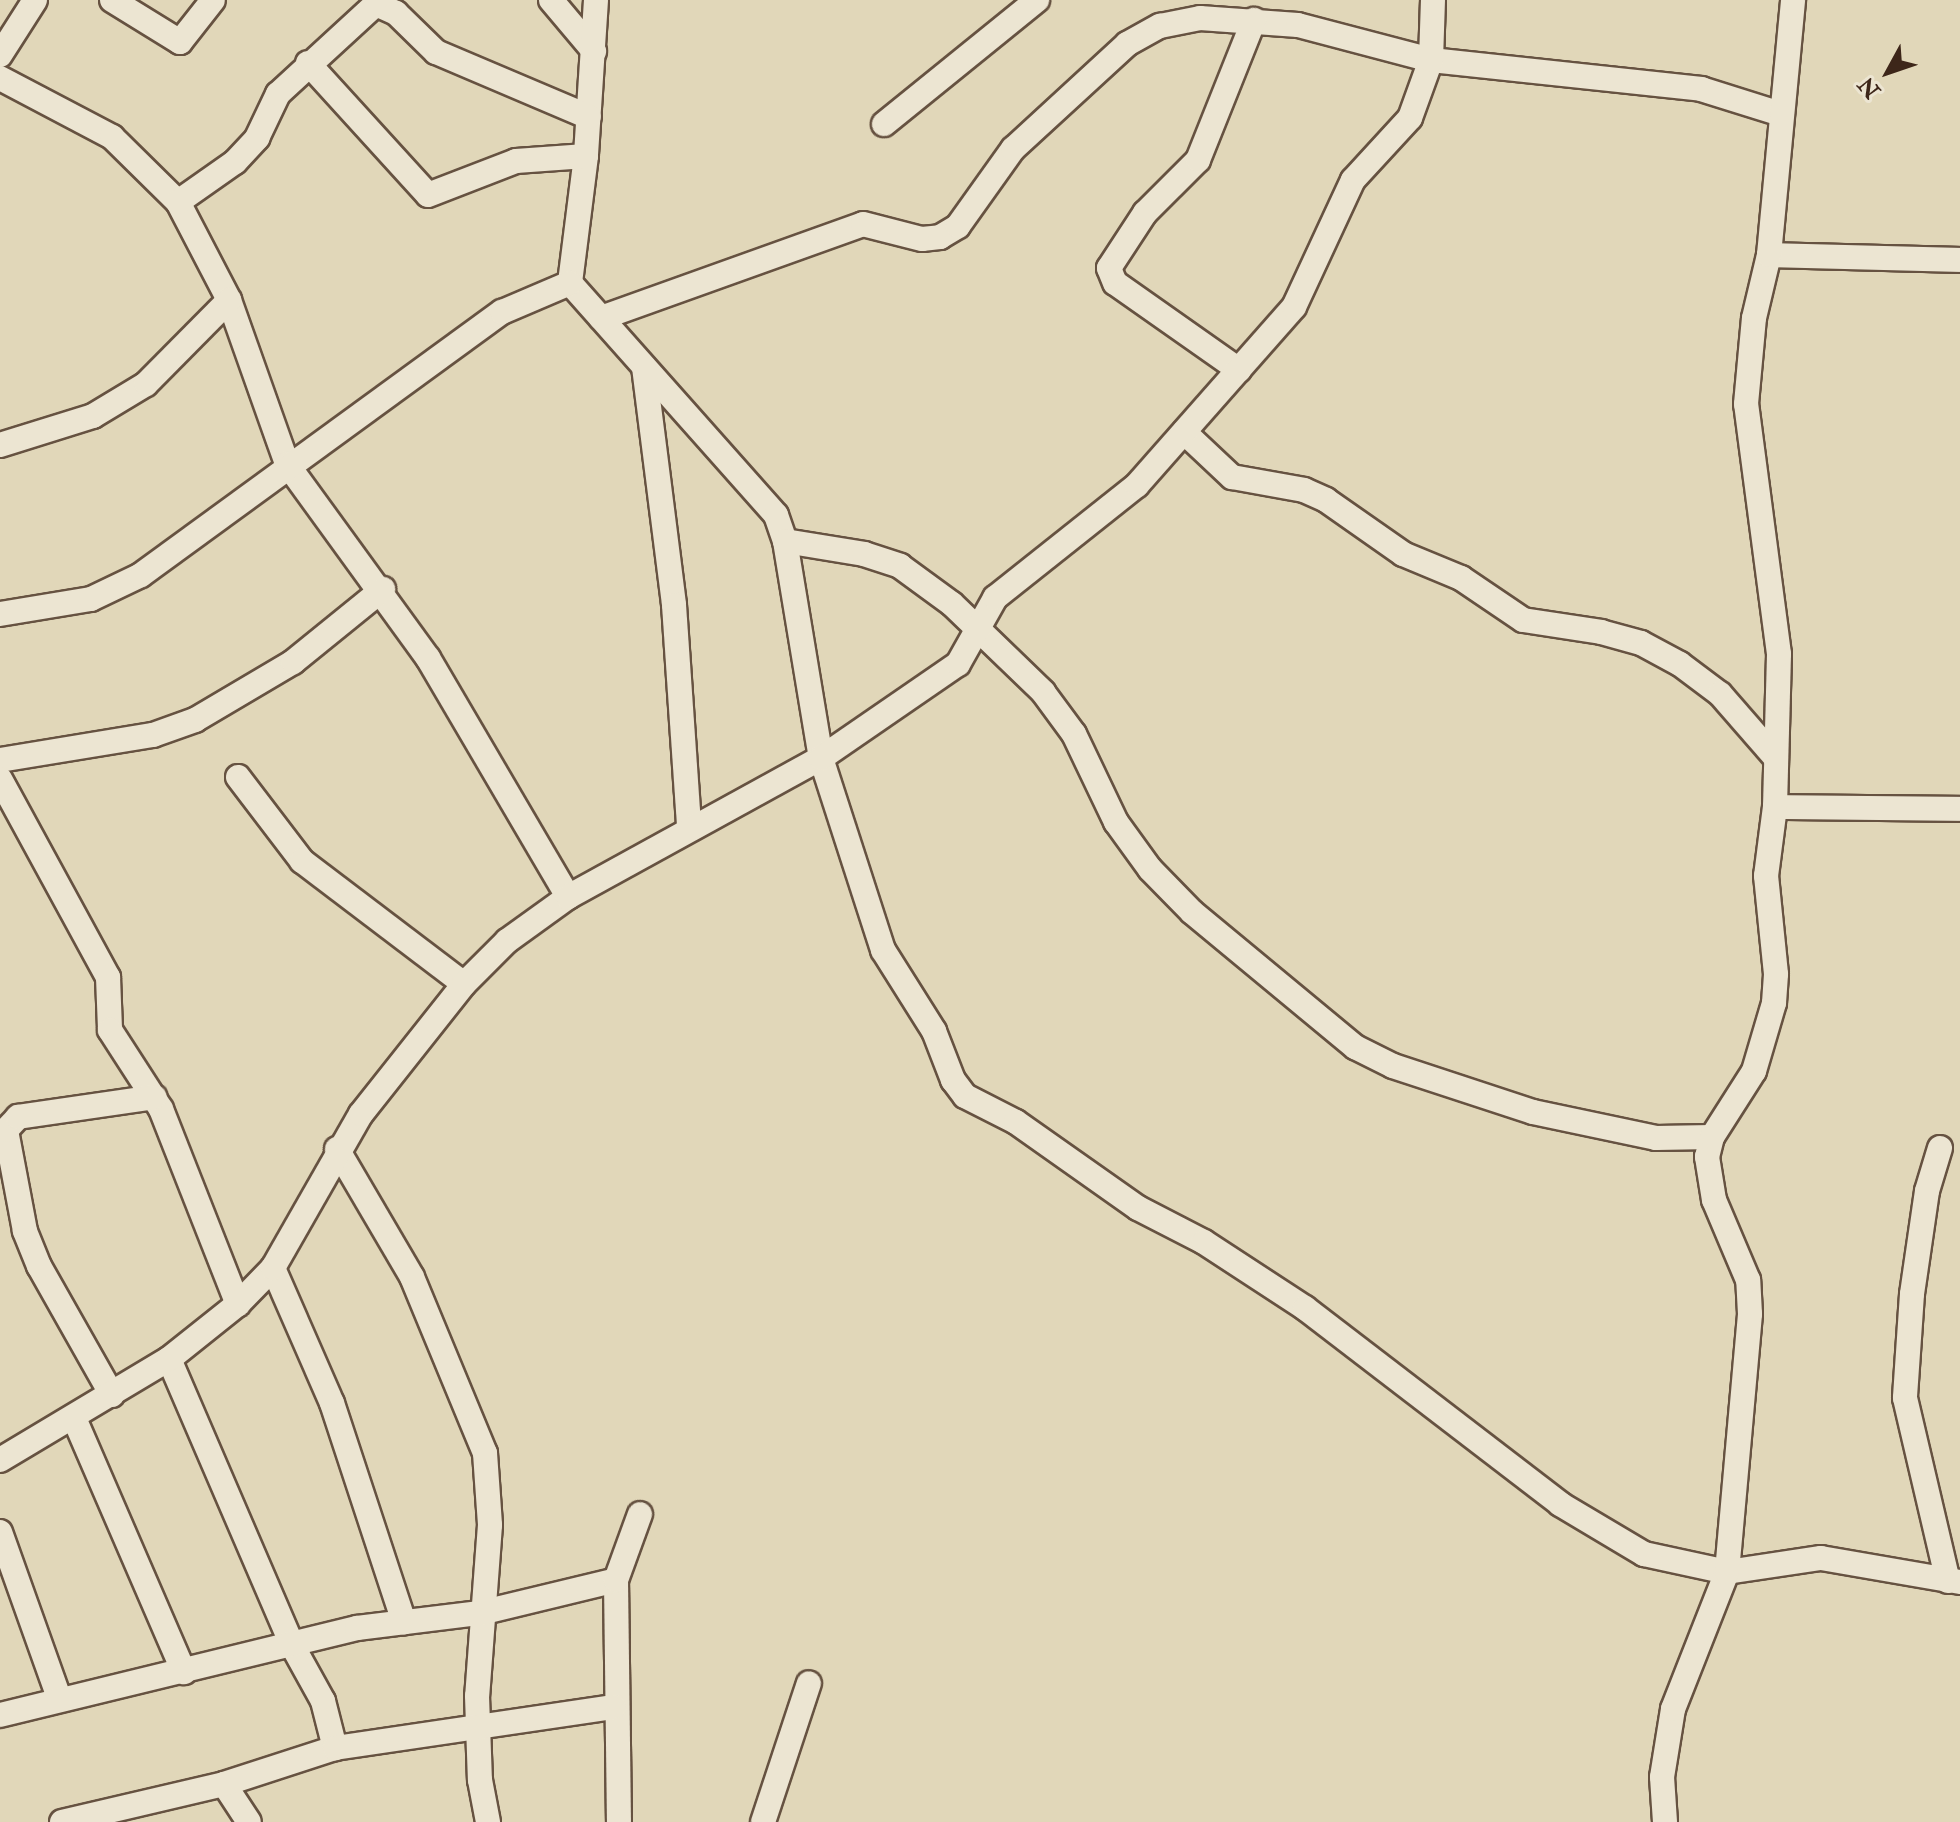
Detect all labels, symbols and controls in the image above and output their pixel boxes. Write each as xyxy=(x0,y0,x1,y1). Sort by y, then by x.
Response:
north arrow xyxy=(1848,32,1928,112)
text: N xyxy=(1853,71,1887,104)

